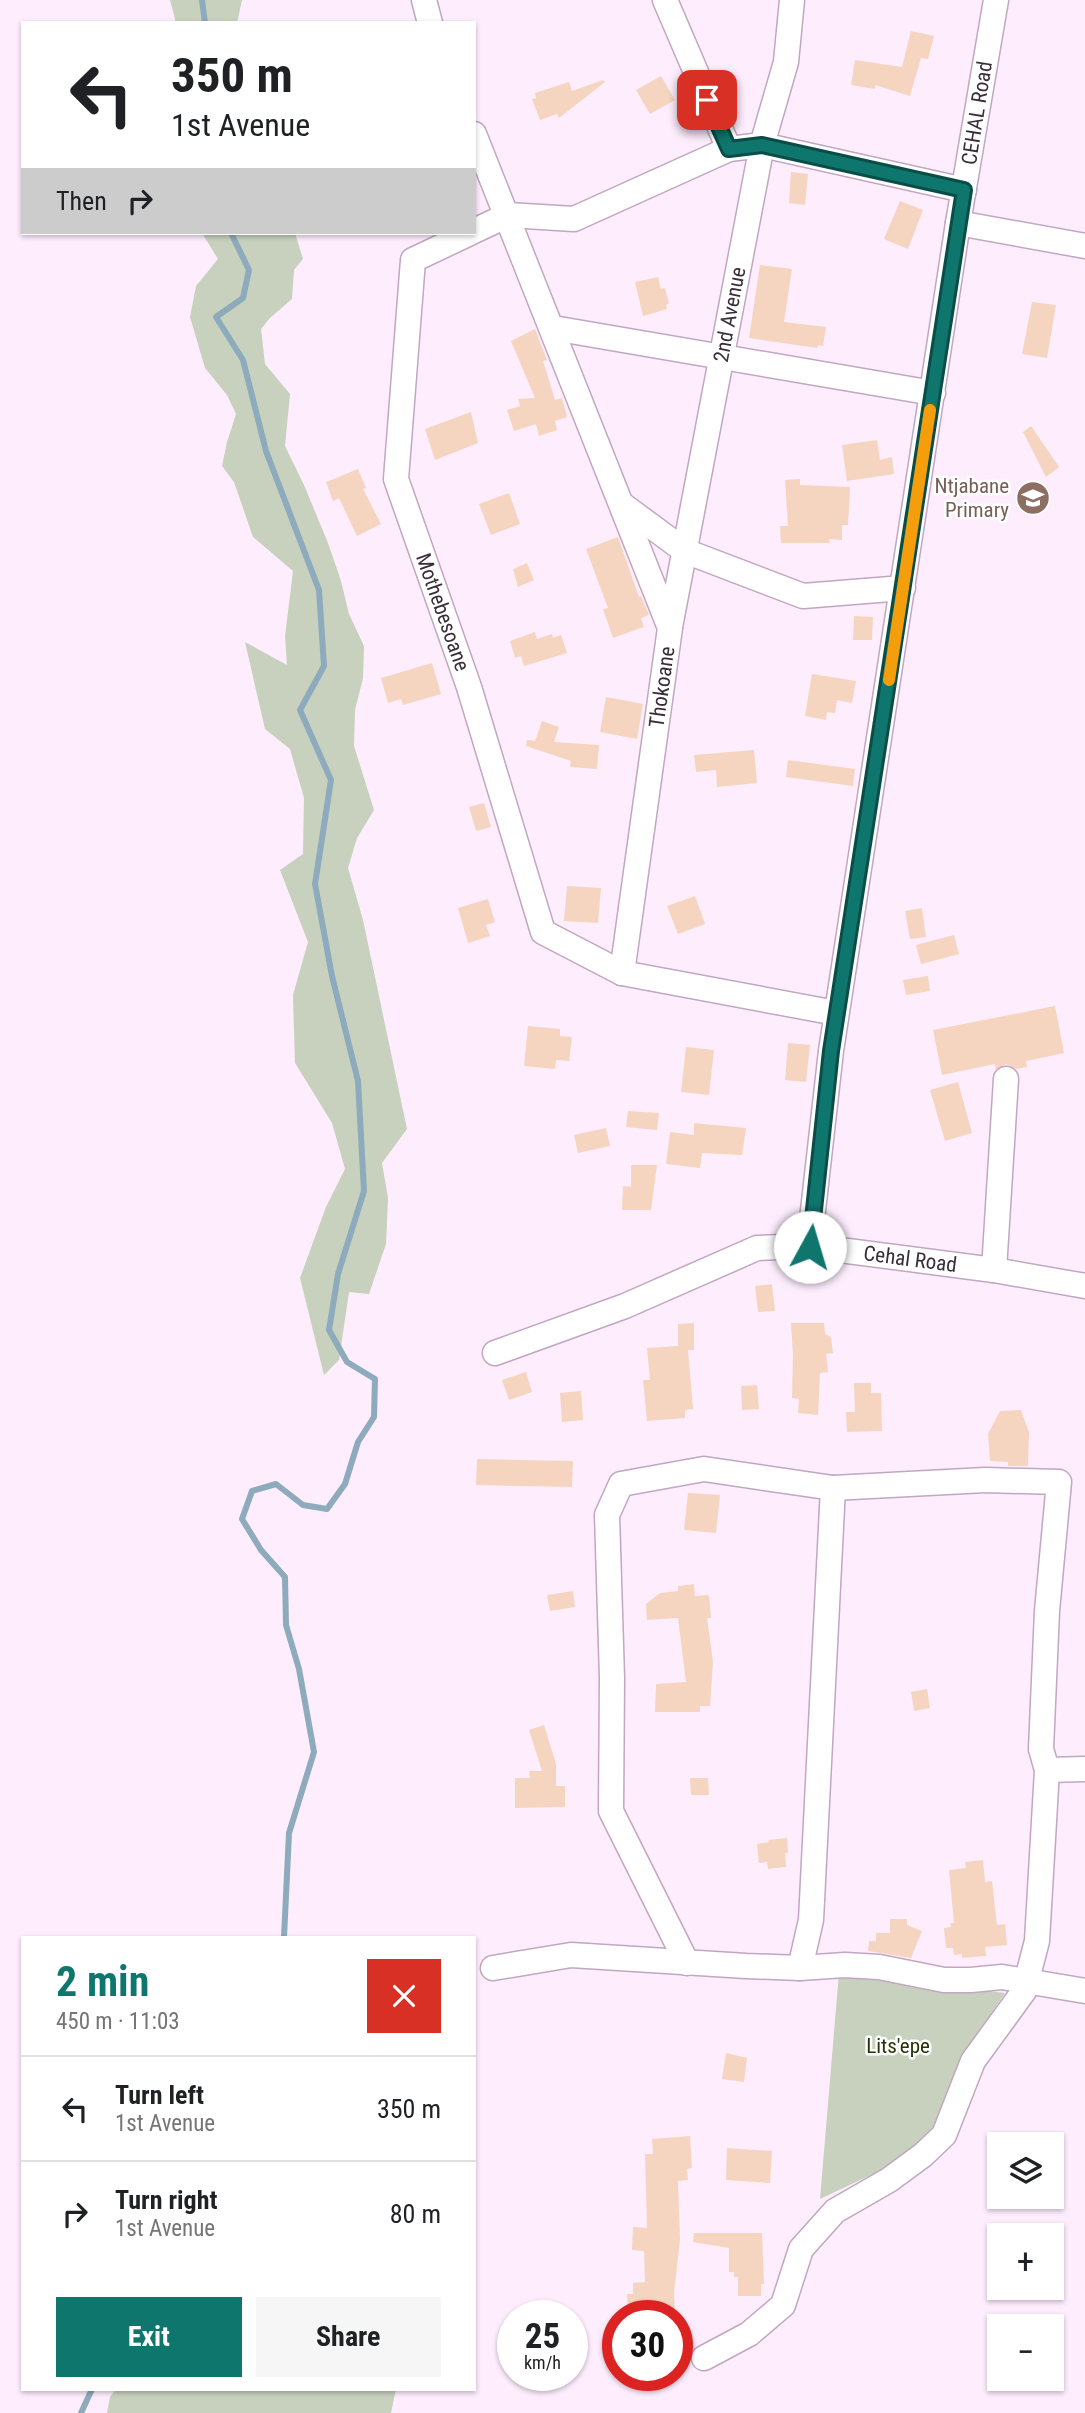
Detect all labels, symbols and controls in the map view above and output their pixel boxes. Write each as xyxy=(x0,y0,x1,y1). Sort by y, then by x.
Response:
text: 350 m xyxy=(171,47,293,104)
icon: left xyxy=(56,49,147,140)
street label: CEHAL Road xyxy=(957,59,997,167)
pin xyxy=(677,70,737,130)
icon: arrive xyxy=(688,81,726,119)
text: 1st Avenue xyxy=(171,106,310,144)
icon: right xyxy=(121,182,159,220)
text: Then xyxy=(56,186,107,216)
street label: 2nd Avenue xyxy=(709,265,750,364)
place label: Ntjabane Primary xyxy=(935,474,1009,522)
school or university icon: Ntjabane Primary xyxy=(1014,479,1052,517)
street label: Mothebesoane xyxy=(411,550,475,674)
street label: Thokoane xyxy=(644,645,680,729)
position arrow xyxy=(773,1210,847,1284)
street label: Cehal Road xyxy=(862,1241,958,1277)
text: 2 min xyxy=(56,1957,149,2006)
button: close xyxy=(367,1959,441,2033)
text: 450 m · 11:03 xyxy=(56,2008,180,2035)
park label: Lits'epe xyxy=(866,2034,930,2058)
text: Turn left xyxy=(115,2080,204,2110)
icon: left xyxy=(56,2090,94,2128)
text: 350 m xyxy=(377,2094,441,2124)
text: 1st Avenue xyxy=(115,2110,215,2137)
map controls xyxy=(987,2132,1064,2391)
button: layers xyxy=(987,2132,1064,2209)
text: Turn right xyxy=(115,2185,217,2215)
icon: right xyxy=(56,2195,94,2233)
text: 80 m xyxy=(390,2199,441,2229)
text: 1st Avenue xyxy=(115,2215,215,2242)
button: + xyxy=(987,2223,1064,2300)
button: Exit xyxy=(56,2297,242,2377)
button: Share xyxy=(256,2297,441,2377)
speed limit sign: 30 xyxy=(602,2300,693,2391)
button: − xyxy=(987,2314,1064,2391)
text: 25 xyxy=(525,2316,560,2357)
text: km/h xyxy=(524,2352,561,2373)

